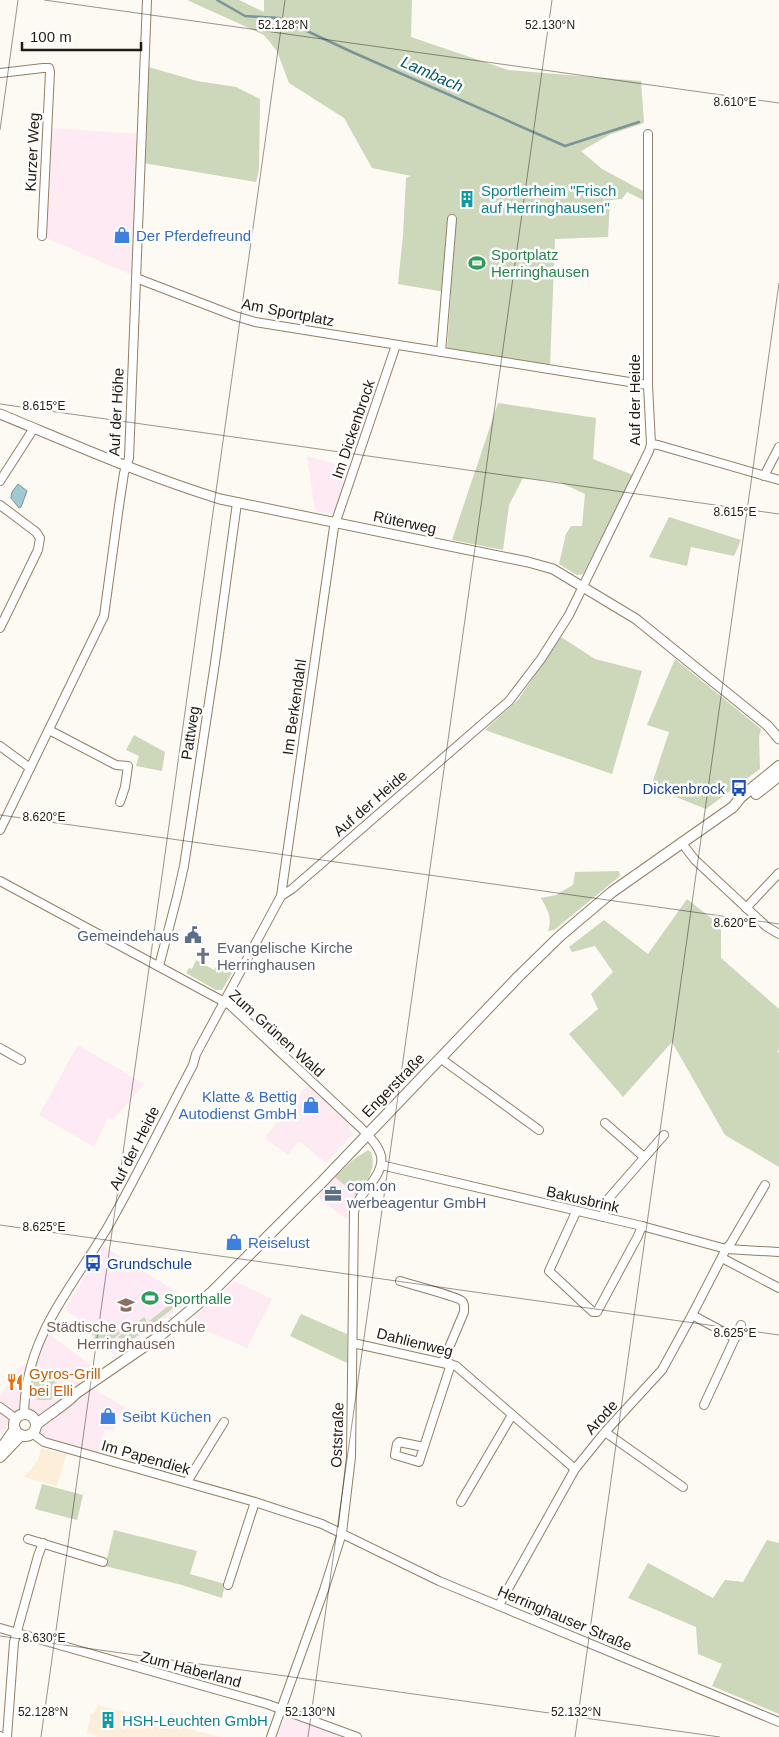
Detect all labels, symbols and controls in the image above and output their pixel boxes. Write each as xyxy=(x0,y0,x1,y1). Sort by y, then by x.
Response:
text: 52.128°N xyxy=(258,18,308,32)
text: 52.130°N xyxy=(525,18,575,32)
scale bar xyxy=(22,20,141,52)
text: 100 m xyxy=(30,28,72,45)
water label: Lambach xyxy=(398,53,466,95)
text: 8.610°E xyxy=(714,95,756,109)
street label: Kurzer Weg xyxy=(21,112,43,192)
place label: Sportlerheim "Frisch auf Herringhausen" xyxy=(481,182,616,216)
building icon: Sportlerheim "Frisch auf Herringhausen" xyxy=(457,189,477,209)
shop icon: Der Pferdefreund xyxy=(112,225,132,245)
place label: Der Pferdefreund xyxy=(136,227,251,244)
place label: Sportplatz Herringhausen xyxy=(491,246,589,280)
sports icon: Sportplatz Herringhausen xyxy=(467,253,487,273)
street label: Am Sportplatz xyxy=(240,295,336,329)
street label: Auf der Heide xyxy=(626,354,643,446)
street label: Auf der Höhe xyxy=(105,367,127,457)
street label: Im Dickenbrock xyxy=(328,377,378,481)
text: 8.615°E xyxy=(23,399,65,413)
text: 8.615°E xyxy=(714,505,756,519)
street label: Rüterweg xyxy=(372,507,438,537)
street label: Im Berkendahl xyxy=(279,658,309,756)
street label: Pattweg xyxy=(177,705,203,761)
street label: Auf der Heide xyxy=(330,766,410,840)
bus stop icon: Dickenbrock xyxy=(729,778,749,798)
place label: Dickenbrock xyxy=(642,780,725,797)
text: 8.620°E xyxy=(23,810,65,824)
text: 8.620°E xyxy=(714,916,756,930)
public building icon: Gemeindehaus xyxy=(183,925,203,945)
place label: Gemeindehaus xyxy=(77,927,179,944)
place label: Evangelische Kirche Herringhausen xyxy=(217,939,353,973)
church icon: Evangelische Kirche Herringhausen xyxy=(193,946,213,966)
street label: Zum Grünen Wald xyxy=(226,986,328,1080)
street label: Engerstraße xyxy=(358,1049,428,1121)
place label: Klatte & Bettig Autodienst GmbH xyxy=(179,1088,297,1122)
shop icon: Klatte & Bettig Autodienst GmbH xyxy=(301,1095,321,1115)
street label: Auf der Heide xyxy=(106,1103,162,1193)
place label: com.on werbeagentur GmbH xyxy=(346,1177,486,1211)
street label: Bakusbrink xyxy=(545,1182,622,1216)
office icon: com.on werbeagentur GmbH xyxy=(323,1184,343,1204)
text: 8.625°E xyxy=(23,1220,65,1234)
shop icon: Reiselust xyxy=(224,1232,244,1252)
place label: Reiselust xyxy=(248,1234,311,1251)
bus stop icon: Grundschule xyxy=(83,1253,103,1273)
place label: Grundschule xyxy=(107,1255,192,1272)
sports icon: Sporthalle xyxy=(140,1288,160,1308)
place label: Sporthalle xyxy=(164,1290,232,1307)
school or university icon: Städtische Grundschule Herringhausen xyxy=(116,1295,136,1315)
place label: Städtische Grundschule Herringhausen xyxy=(46,1318,206,1352)
street label: Dahlienweg xyxy=(375,1324,455,1360)
text: 8.625°E xyxy=(714,1326,756,1340)
place label: Gyros-Grill bei Elli xyxy=(29,1365,101,1399)
restaurant icon: Gyros-Grill bei Elli xyxy=(5,1372,25,1392)
street label: Arode xyxy=(581,1396,621,1438)
street label: Oststraße xyxy=(327,1402,347,1468)
shop icon: Seibt Küchen xyxy=(98,1406,118,1426)
place label: Seibt Küchen xyxy=(122,1408,211,1425)
street label: Im Papendiek xyxy=(100,1436,193,1478)
street label: Herringhauser Straße xyxy=(495,1582,635,1654)
text: 8.630°E xyxy=(23,1631,65,1645)
street label: Zum Haberland xyxy=(139,1647,243,1691)
text: 52.128°N xyxy=(18,1705,68,1719)
text: 52.130°N xyxy=(285,1705,335,1719)
text: 52.132°N xyxy=(551,1705,601,1719)
building icon: HSH-Leuchten GmbH xyxy=(98,1710,118,1730)
place label: HSH-Leuchten GmbH xyxy=(122,1712,268,1729)

